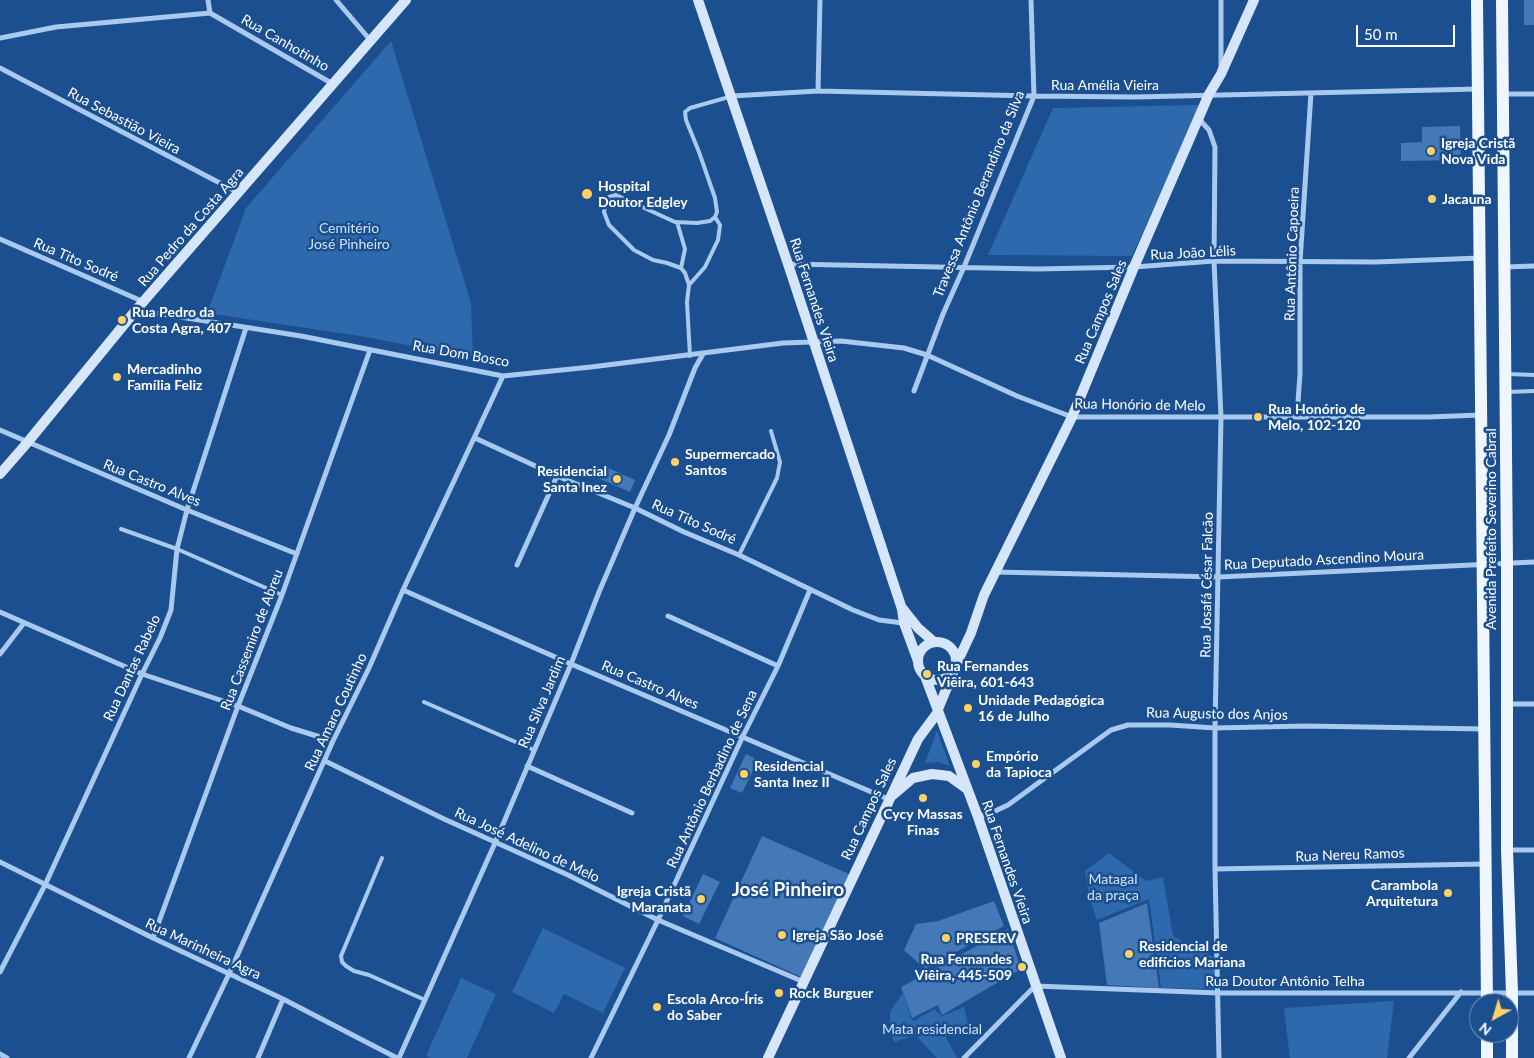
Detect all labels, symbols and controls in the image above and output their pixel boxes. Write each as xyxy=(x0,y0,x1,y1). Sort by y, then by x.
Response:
street label: Rua Canhotinho xyxy=(238,11,332,75)
scale bar xyxy=(1359,15,1458,47)
text: 50 m xyxy=(1364,25,1398,43)
street label: Rua Amélia Vieira xyxy=(1051,77,1159,93)
street label: Rua Sebastião Vieira xyxy=(65,84,183,158)
street label: Travessa Antônio Berandino da Silva xyxy=(930,88,1028,300)
place label: Igreja Cristã Nova Vida xyxy=(1441,135,1515,168)
marker: Igreja Cristã Nova Vida xyxy=(1425,145,1437,157)
street label: Rua Pedro da Costa Agra xyxy=(135,164,247,290)
place label: Hospital Doutor Edgley xyxy=(598,178,688,210)
marker: Hospital Doutor Edgley xyxy=(580,187,594,201)
street label: Rua Antônio Capoeira xyxy=(1281,187,1303,321)
place label: Jacauna xyxy=(1442,191,1492,207)
marker: Jacauna xyxy=(1426,193,1438,205)
park label: Cemitério José Pinheiro xyxy=(308,220,390,252)
street label: Rua Tito Sodré xyxy=(31,235,121,285)
street label: Rua Fernandes Vieira xyxy=(786,236,842,364)
street label: Rua João Lélis xyxy=(1150,242,1236,264)
street label: Rua Campos Sales xyxy=(1072,257,1130,367)
place label: Rua Pedro da Costa Agra, 407 xyxy=(132,304,231,336)
marker: Rua Pedro da Costa Agra, 407 xyxy=(116,314,128,326)
street label: Rua Dom Bosco xyxy=(411,337,511,371)
place label: Mercadinho Família Feliz xyxy=(127,361,203,394)
marker: Mercadinho Família Feliz xyxy=(111,371,123,383)
street label: Rua Honório de Melo xyxy=(1074,395,1206,415)
place label: Rua Honório de Melo, 102-120 xyxy=(1268,401,1365,434)
marker: Rua Honório de Melo, 102-120 xyxy=(1252,411,1264,423)
street label: Avenida Prefeito Severino Cabral xyxy=(1483,428,1499,630)
place label: Supermercado Santos xyxy=(685,446,775,478)
street label: Rua Castro Alves xyxy=(101,456,203,510)
marker: Supermercado Santos xyxy=(669,456,681,468)
place label: Residencial Santa Inez xyxy=(537,463,607,496)
marker: Residencial Santa Inez xyxy=(611,473,623,485)
street label: Rua Tito Sodré xyxy=(649,496,739,548)
street label: Rua Josafá César Falcão xyxy=(1197,512,1217,658)
street label: Rua Deputado Ascendino Moura xyxy=(1224,546,1424,574)
street label: Rua Cassemiro de Abreu xyxy=(217,567,287,713)
street label: Rua Dantas Rabelo xyxy=(100,612,164,724)
street label: Rua Amaro Coutinho xyxy=(301,650,371,774)
street label: Rua Silva Jardim xyxy=(515,653,569,751)
street label: Rua Castro Alves xyxy=(599,657,701,713)
place label: Rua Fernandes Viêira, 601-643 xyxy=(937,658,1034,690)
marker: Rua Fernandes Viêira, 601-643 xyxy=(921,668,933,680)
street label: Rua Antônio Berbadino de Sena xyxy=(663,687,761,871)
place label: Unidade Pedagógica 16 de Julho xyxy=(978,692,1104,724)
marker: Unidade Pedagógica 16 de Julho xyxy=(962,702,974,714)
street label: Rua Augusto dos Anjos xyxy=(1146,704,1288,724)
place label: Empório da Tapioca xyxy=(986,748,1052,780)
street label: Rua Campos Sales xyxy=(838,755,900,863)
place label: Residencial Santa Inez II xyxy=(754,758,830,790)
marker: Empório da Tapioca xyxy=(970,758,982,770)
marker: Residencial Santa Inez II xyxy=(738,768,750,780)
marker: Cycy Massas Finas xyxy=(917,792,929,804)
street label: Rua Fernandes Vieira xyxy=(978,798,1036,926)
street label: Rua José Adelino de Melo xyxy=(452,804,602,886)
place label: Cycy Massas Finas xyxy=(883,806,963,839)
street label: Rua Nereu Ramos xyxy=(1295,845,1405,865)
park label: Matagal da praça xyxy=(1087,871,1139,904)
place label: Carambola Arquitetura xyxy=(1366,877,1438,910)
district label: José Pinheiro xyxy=(732,879,844,901)
place label: Igreja Cristã Maranata xyxy=(617,883,691,916)
marker: Carambola Arquitetura xyxy=(1442,887,1454,899)
marker: Igreja Cristã Maranata xyxy=(695,893,707,905)
street label: Rua Marinheira Agra xyxy=(143,915,263,983)
place label: Igreja São José xyxy=(792,927,883,943)
marker: Igreja São José xyxy=(776,929,788,941)
place label: PRESERV xyxy=(956,930,1016,946)
marker: PRESERV xyxy=(940,932,952,944)
place label: Residencial de edifícios Mariana xyxy=(1139,938,1245,970)
marker: Residencial de edifícios Mariana xyxy=(1123,948,1135,960)
place label: Rua Fernandes Viêira, 445-509 xyxy=(915,951,1012,984)
marker: Rua Fernandes Viêira, 445-509 xyxy=(1016,961,1028,973)
street label: Rua Doutor Antônio Telha xyxy=(1205,973,1365,989)
place label: Rock Burguer xyxy=(789,985,873,1001)
marker: Rock Burguer xyxy=(773,987,785,999)
place label: Escola Arco-Íris do Saber xyxy=(667,991,763,1024)
north arrow xyxy=(1469,993,1519,1043)
marker: Escola Arco-Íris do Saber xyxy=(651,1001,663,1013)
text: N xyxy=(1475,1019,1494,1039)
park label: Mata residencial xyxy=(882,1021,982,1037)

